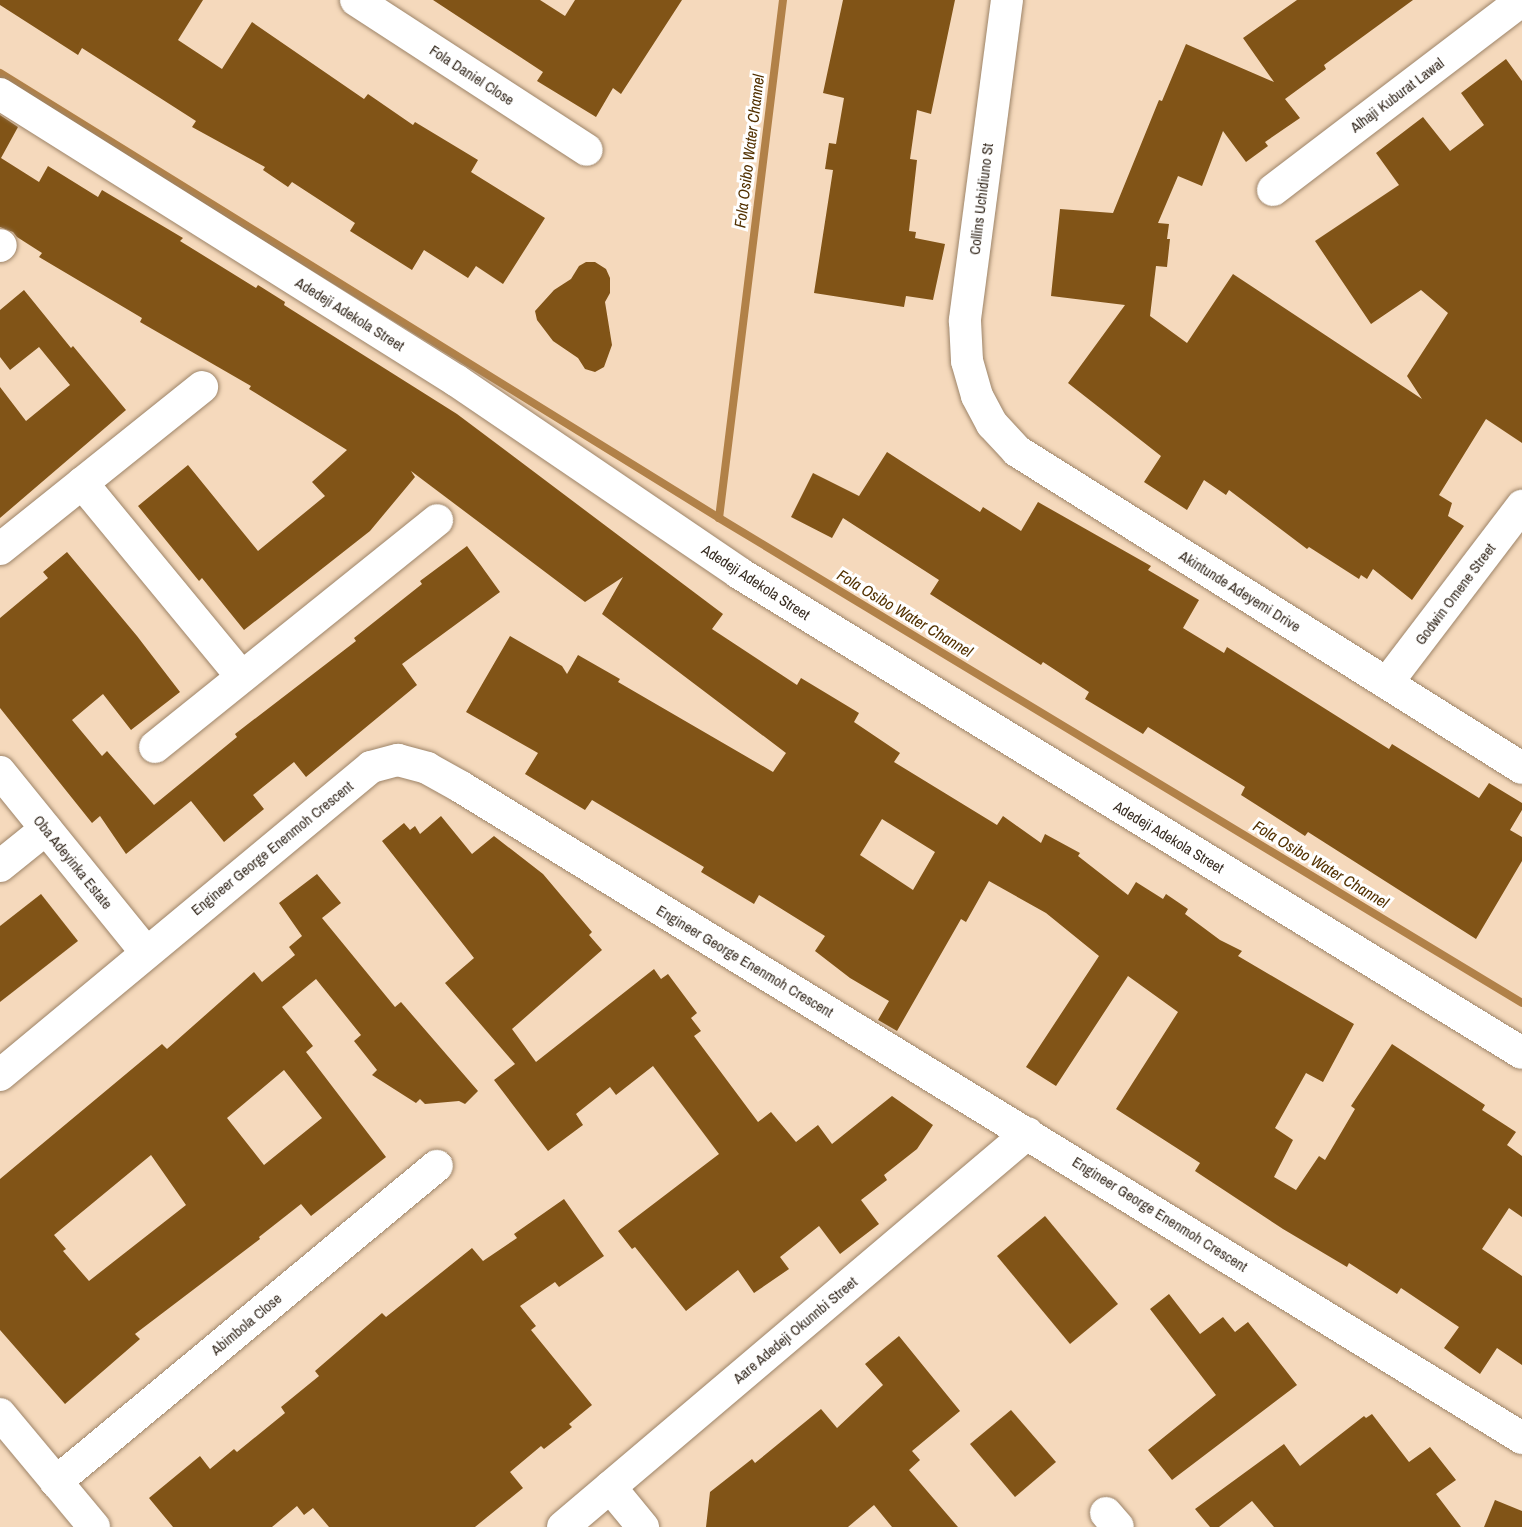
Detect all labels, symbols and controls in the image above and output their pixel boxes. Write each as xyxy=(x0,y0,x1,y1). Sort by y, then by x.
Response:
street label: Fola Daniel Close xyxy=(426,41,518,109)
street label: Alhaji Kuburat Lawal xyxy=(1347,54,1447,136)
water label: Fola Osibo Water Channel xyxy=(730,73,768,229)
street label: Collins Uchidiuno St xyxy=(965,142,997,256)
street label: Adedeji Adekola Street xyxy=(292,273,408,355)
street label: Adedeji Adekola Street xyxy=(698,540,814,624)
street label: Godwin Omene Street xyxy=(1411,540,1499,648)
street label: Akintunde Adeyemi Drive xyxy=(1176,546,1304,636)
water label: Fola Osibo Water Channel xyxy=(834,565,976,661)
street label: Engineer George Enenmoh Crescent xyxy=(187,777,357,919)
street label: Adedeji Adekola Street xyxy=(1110,797,1228,877)
street label: Oba Adeyinka Estate xyxy=(29,811,117,913)
water label: Fola Osibo Water Channel xyxy=(1250,816,1392,912)
street label: Engineer George Enenmoh Crescent xyxy=(653,901,837,1021)
street label: Engineer George Enenmoh Crescent xyxy=(1069,1153,1251,1275)
street label: Aare Adedeji Okunnbi Street xyxy=(729,1273,861,1387)
street label: Abimbola Close xyxy=(207,1289,285,1359)

